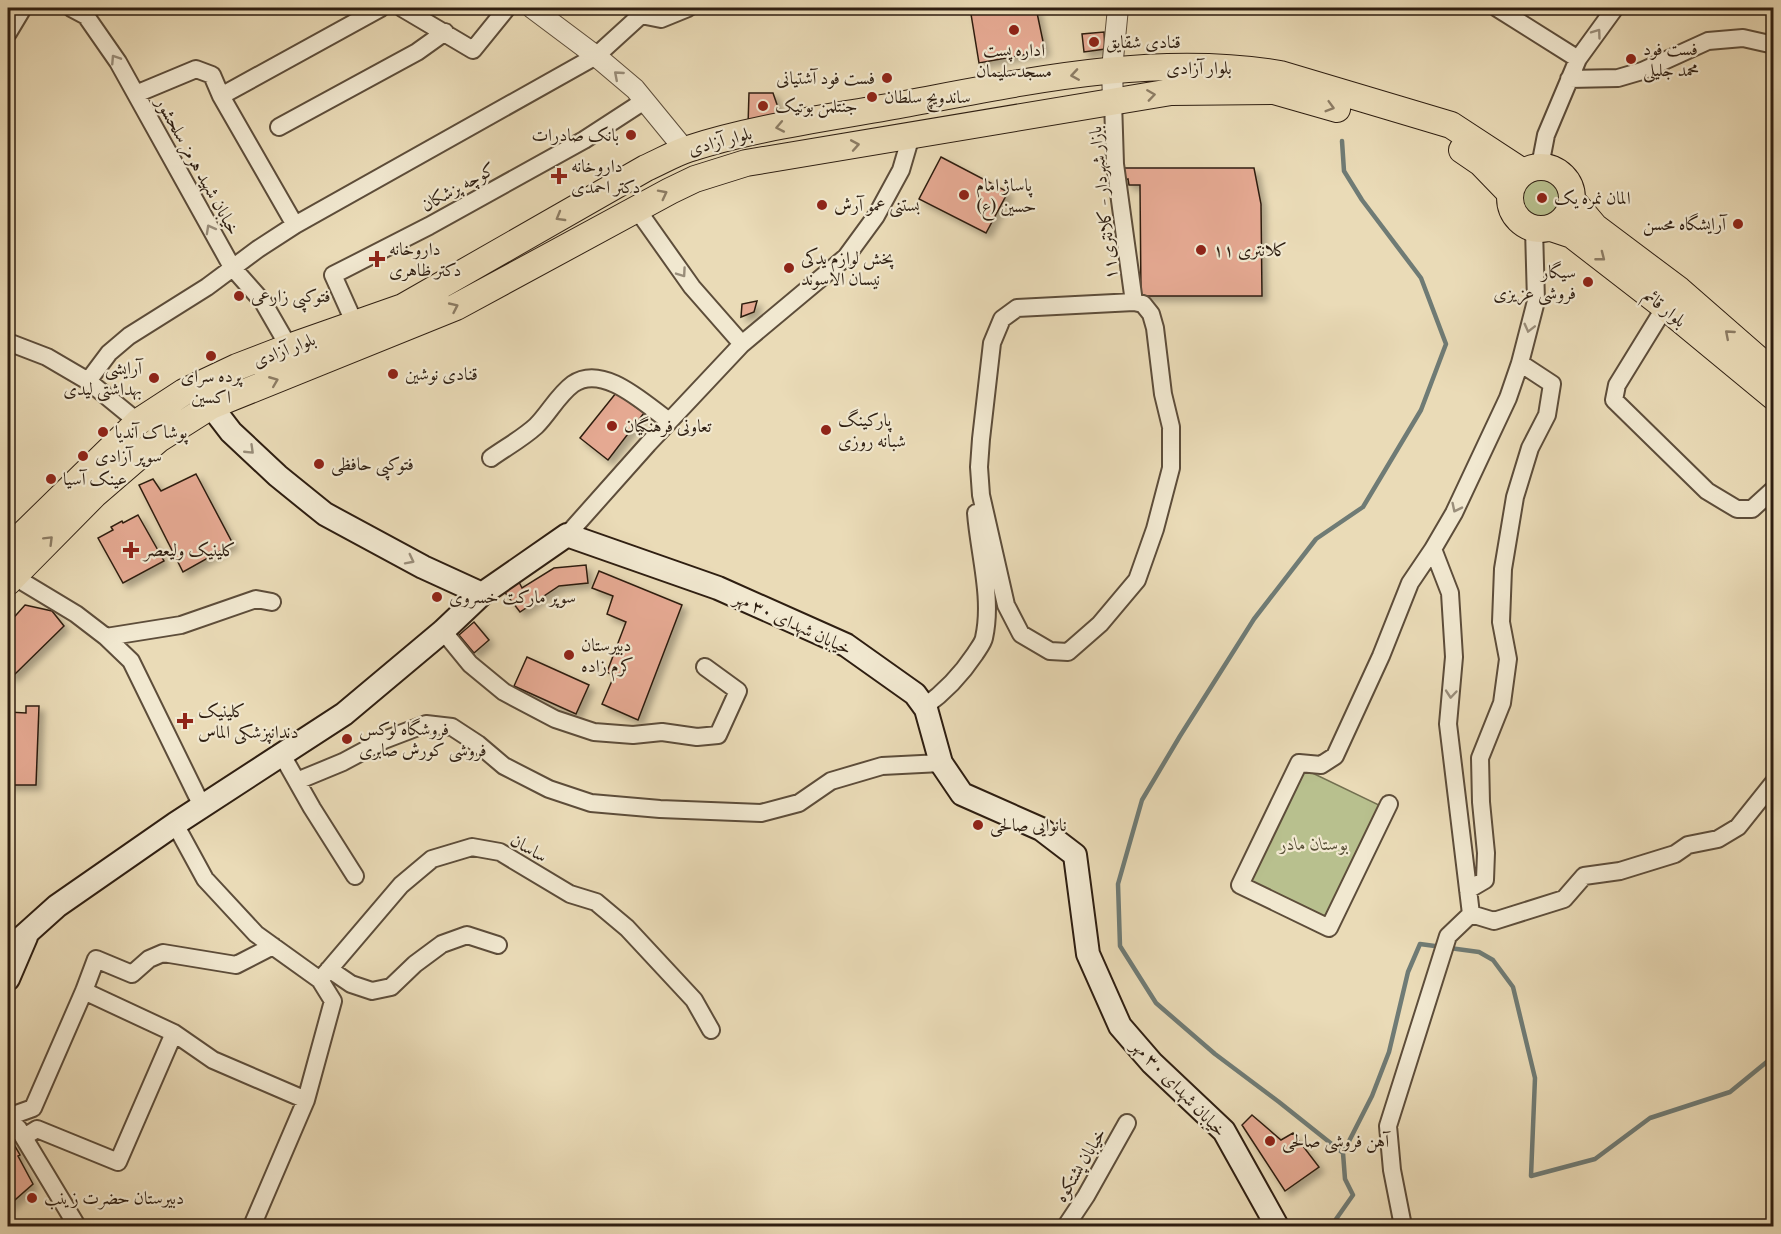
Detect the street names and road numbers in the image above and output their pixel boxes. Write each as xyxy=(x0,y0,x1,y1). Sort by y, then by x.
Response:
street label: بلوار آزادی xyxy=(1166,57,1232,80)
street label: خیابان شهید هرمز سلحشور xyxy=(148,92,245,240)
street label: بلوار آزادی xyxy=(686,122,755,161)
street label: بازار شهردار - کلانتری۱۱ xyxy=(1084,125,1123,281)
street label: کوچه پزشکان xyxy=(417,158,500,218)
street label: بلوار قائم xyxy=(1636,284,1691,336)
street label: بلوار آزادی xyxy=(250,328,319,373)
street label: خیابان شهدای ۳۰ مهر xyxy=(729,585,855,661)
street label: ساسان xyxy=(506,829,551,868)
street label: خیابان شهدای ۳۰ مهر xyxy=(1125,1033,1231,1142)
street label: خیابان پشتکوه xyxy=(1049,1124,1112,1207)

